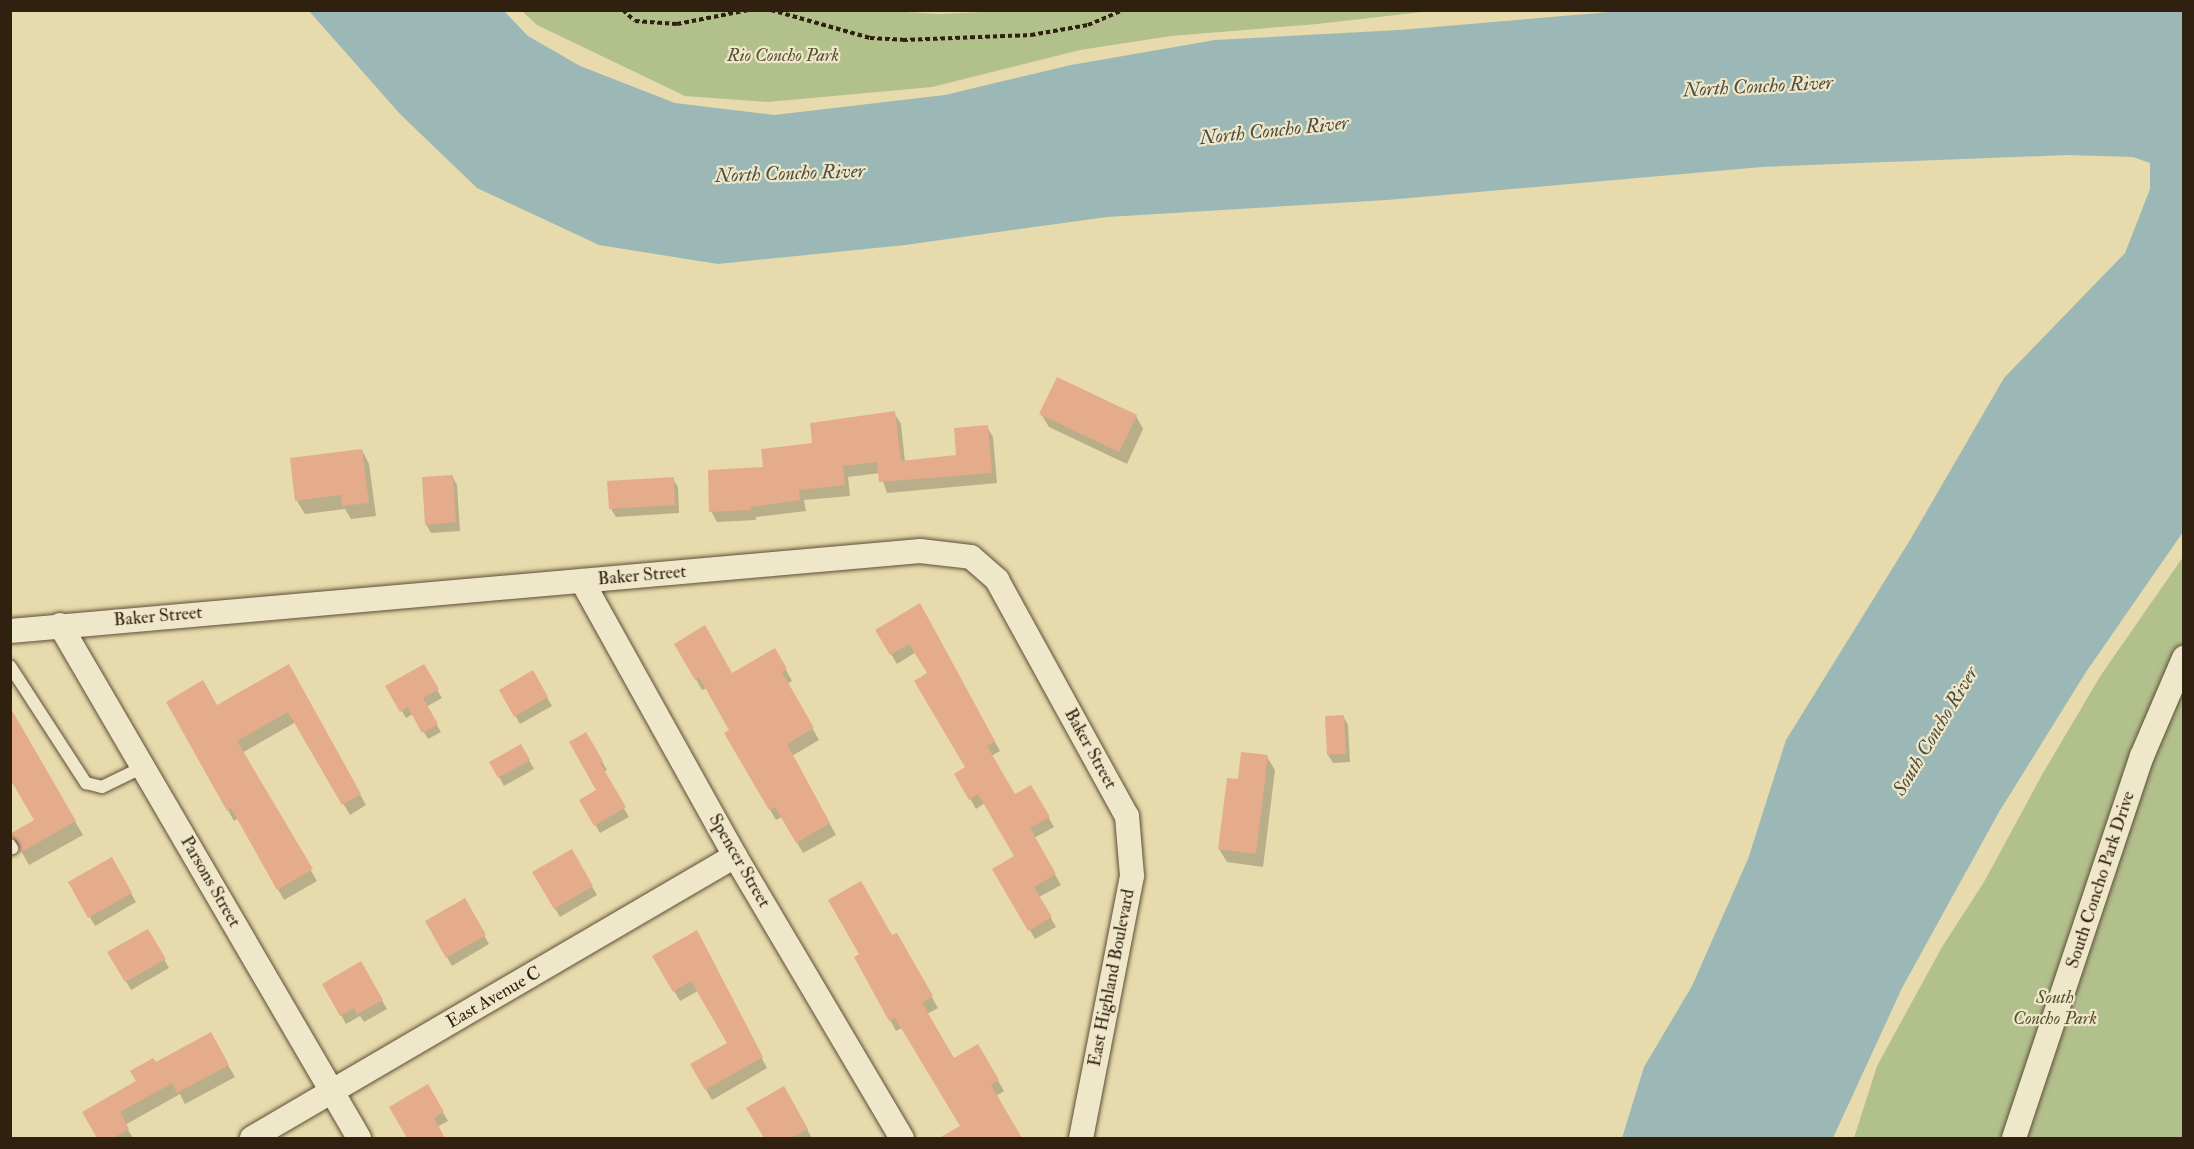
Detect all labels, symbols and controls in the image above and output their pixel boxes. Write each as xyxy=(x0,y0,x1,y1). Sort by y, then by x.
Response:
park label: Rio Concho Park xyxy=(727,45,839,67)
water label: North Concho River xyxy=(1683,70,1833,102)
water label: North Concho River xyxy=(1198,110,1350,150)
water label: North Concho River xyxy=(715,158,865,188)
street label: Baker Street xyxy=(597,561,687,591)
street label: Baker Street xyxy=(113,602,203,632)
water label: South Concho River xyxy=(1887,662,1983,800)
street label: Baker Street xyxy=(1059,705,1121,793)
street label: South Concho Park Drive xyxy=(2062,789,2140,971)
street label: Spencer Street xyxy=(704,810,774,912)
street label: Parsons Street xyxy=(175,833,245,931)
street label: East Highland Boulevard xyxy=(1084,887,1140,1069)
street label: East Avenue C xyxy=(443,962,545,1034)
park label: South Concho Park xyxy=(2013,988,2097,1030)

